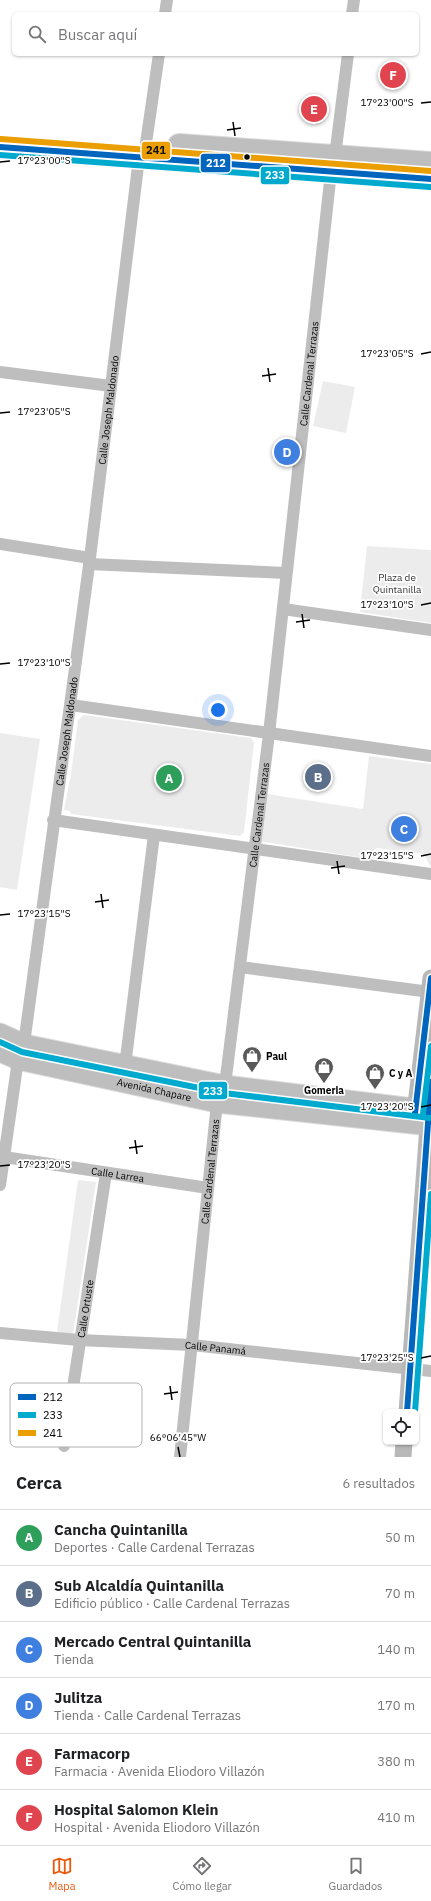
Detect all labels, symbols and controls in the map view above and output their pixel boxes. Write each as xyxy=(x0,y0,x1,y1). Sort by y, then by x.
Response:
search box xyxy=(12,12,419,56)
icon: search xyxy=(26,23,48,45)
text: Buscar aquí xyxy=(58,25,137,44)
pin: F xyxy=(380,60,406,90)
pin: E xyxy=(301,94,327,124)
text: 17°23'00"S xyxy=(360,96,414,109)
line badge: 241 xyxy=(141,141,171,160)
text: 241 xyxy=(146,143,166,157)
unlabelled marker xyxy=(242,152,252,162)
line badge: 212 xyxy=(200,153,231,173)
text: 17°23'00"S xyxy=(17,154,71,167)
text: 212 xyxy=(206,156,226,170)
line badge: 233 xyxy=(260,166,290,185)
text: 233 xyxy=(265,168,285,182)
street label: Calle Cardenal Terrazas xyxy=(297,320,322,427)
text: 17°23'05"S xyxy=(360,347,414,360)
street label: Calle Joseph Maldonado xyxy=(96,354,122,465)
text: 17°23'05"S xyxy=(17,405,71,418)
pin: D xyxy=(274,437,300,467)
park label: Plaza de Quintanilla xyxy=(373,571,422,596)
text: 17°23'10"S xyxy=(360,598,414,611)
text: 17°23'10"S xyxy=(17,656,71,669)
street label: Calle Joseph Maldonado xyxy=(53,676,81,787)
your location xyxy=(208,700,228,720)
street label: Calle Cardenal Terrazas xyxy=(246,761,272,868)
pin: B xyxy=(305,762,331,792)
pin: A xyxy=(156,763,182,793)
pin: C xyxy=(391,814,417,844)
text: 17°23'15"S xyxy=(360,849,414,862)
text: 17°23'15"S xyxy=(17,907,71,920)
shop icon: Paul xyxy=(241,1045,263,1073)
place label: Paul xyxy=(266,1050,287,1063)
shop icon: Gomeria xyxy=(313,1056,335,1084)
shop icon: C y A xyxy=(364,1062,386,1090)
place label: C y A xyxy=(389,1067,413,1080)
street label: Avenida Chapare xyxy=(116,1076,193,1104)
line badge: 233 xyxy=(198,1081,228,1100)
text: 233 xyxy=(203,1084,223,1098)
place label: Gomeria xyxy=(304,1084,344,1097)
text: 17°23'20"S xyxy=(360,1100,414,1113)
street label: Calle Cardenal Terrazas xyxy=(198,1118,222,1225)
text: 17°23'20"S xyxy=(17,1158,71,1171)
street label: Calle Larrea xyxy=(90,1164,146,1185)
street label: Calle Ortuste xyxy=(75,1278,97,1339)
street label: Calle Panamá xyxy=(185,1339,247,1358)
text: 17°23'25"S xyxy=(360,1351,414,1364)
legend xyxy=(10,1383,142,1447)
text: 212 xyxy=(43,1390,63,1404)
text: 233 xyxy=(43,1408,63,1422)
map controls xyxy=(383,1409,419,1445)
button: locate xyxy=(383,1409,419,1445)
text: 241 xyxy=(43,1426,63,1440)
text: 66°06'45"W xyxy=(150,1431,206,1444)
text: Cerca xyxy=(16,1472,62,1494)
text: 6 resultados xyxy=(342,1475,415,1492)
text: Cancha Quintanilla xyxy=(54,1520,188,1539)
text: A xyxy=(25,1529,33,1546)
text: 50 m xyxy=(385,1529,415,1546)
text: Deportes · Calle Cardenal Terrazas xyxy=(54,1539,255,1556)
text: Sub Alcaldía Quintanilla xyxy=(54,1576,224,1595)
text: B xyxy=(25,1585,33,1602)
text: 70 m xyxy=(385,1585,415,1602)
text: Edificio público · Calle Cardenal Terrazas xyxy=(54,1595,290,1612)
text: Mercado Central Quintanilla xyxy=(54,1632,251,1651)
text: C xyxy=(25,1641,33,1658)
text: 140 m xyxy=(377,1641,415,1658)
text: Tienda xyxy=(54,1651,94,1668)
text: Julitza xyxy=(54,1688,102,1707)
text: D xyxy=(24,1697,34,1714)
text: 170 m xyxy=(377,1697,415,1714)
text: Tienda · Calle Cardenal Terrazas xyxy=(54,1707,241,1724)
text: Farmacorp xyxy=(54,1744,130,1763)
text: E xyxy=(25,1753,33,1770)
text: 380 m xyxy=(377,1753,415,1770)
text: Farmacia · Avenida Eliodoro Villazón xyxy=(54,1763,265,1780)
text: Hospital Salomon Klein xyxy=(54,1800,218,1819)
text: F xyxy=(25,1809,33,1826)
text: 410 m xyxy=(377,1809,415,1826)
text: Hospital · Avenida Eliodoro Villazón xyxy=(54,1819,260,1836)
tab: Mapa xyxy=(49,1855,76,1893)
tab: Cómo llegar xyxy=(173,1855,232,1893)
tab: Guardados xyxy=(329,1855,382,1893)

